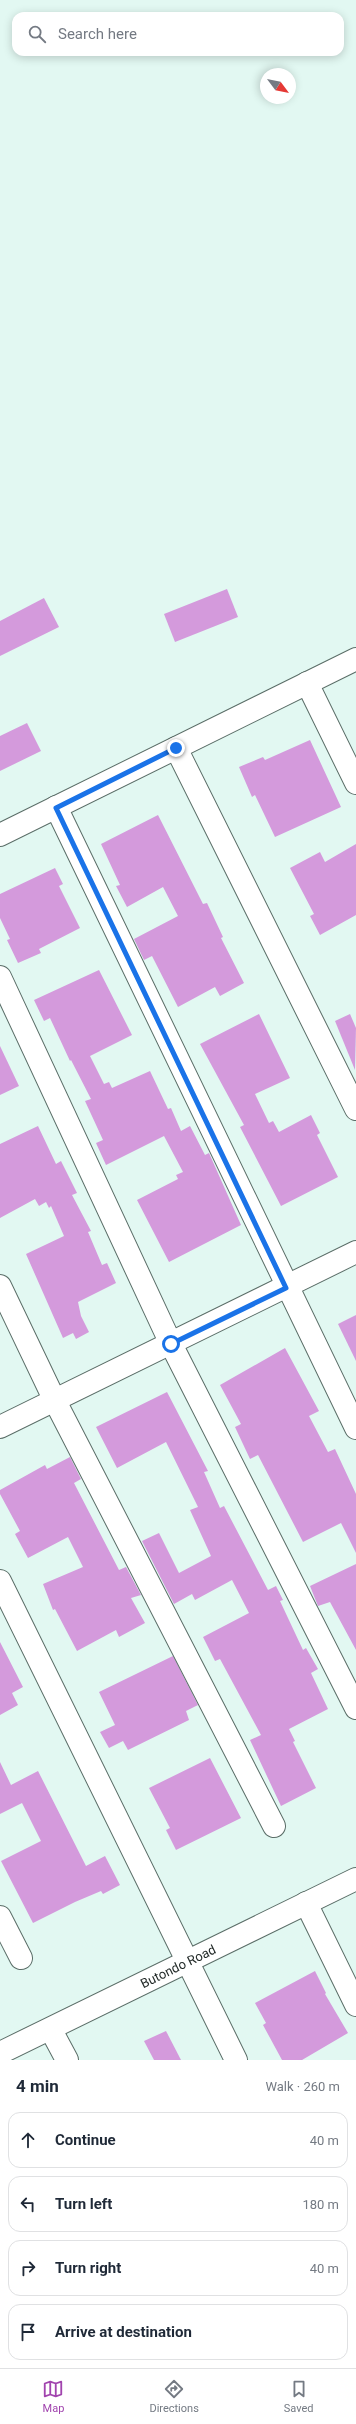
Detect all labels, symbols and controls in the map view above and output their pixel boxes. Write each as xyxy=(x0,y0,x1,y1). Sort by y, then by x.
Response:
search box xyxy=(12,12,344,56)
icon: search xyxy=(26,23,48,45)
text: Search here xyxy=(58,25,137,43)
north arrow xyxy=(260,68,296,104)
route end xyxy=(167,739,185,757)
route start xyxy=(162,1335,180,1353)
street label: Butondo Road xyxy=(138,1941,218,1991)
text: 4 min xyxy=(16,2076,59,2096)
text: Walk · 260 m xyxy=(265,2079,340,2094)
icon: ahead xyxy=(17,2129,39,2151)
text: Continue xyxy=(55,2131,116,2149)
text: 40 m xyxy=(310,2133,339,2148)
icon: left xyxy=(17,2193,39,2215)
text: Turn left xyxy=(55,2195,112,2213)
text: 180 m xyxy=(302,2197,339,2212)
icon: right xyxy=(17,2257,39,2279)
text: Turn right xyxy=(55,2259,121,2277)
text: 40 m xyxy=(310,2261,339,2276)
icon: arrive xyxy=(17,2321,39,2343)
text: Arrive at destination xyxy=(55,2323,192,2341)
tab: Map xyxy=(42,2378,64,2415)
tab: Directions xyxy=(149,2378,199,2415)
tab: Saved xyxy=(284,2378,314,2415)

